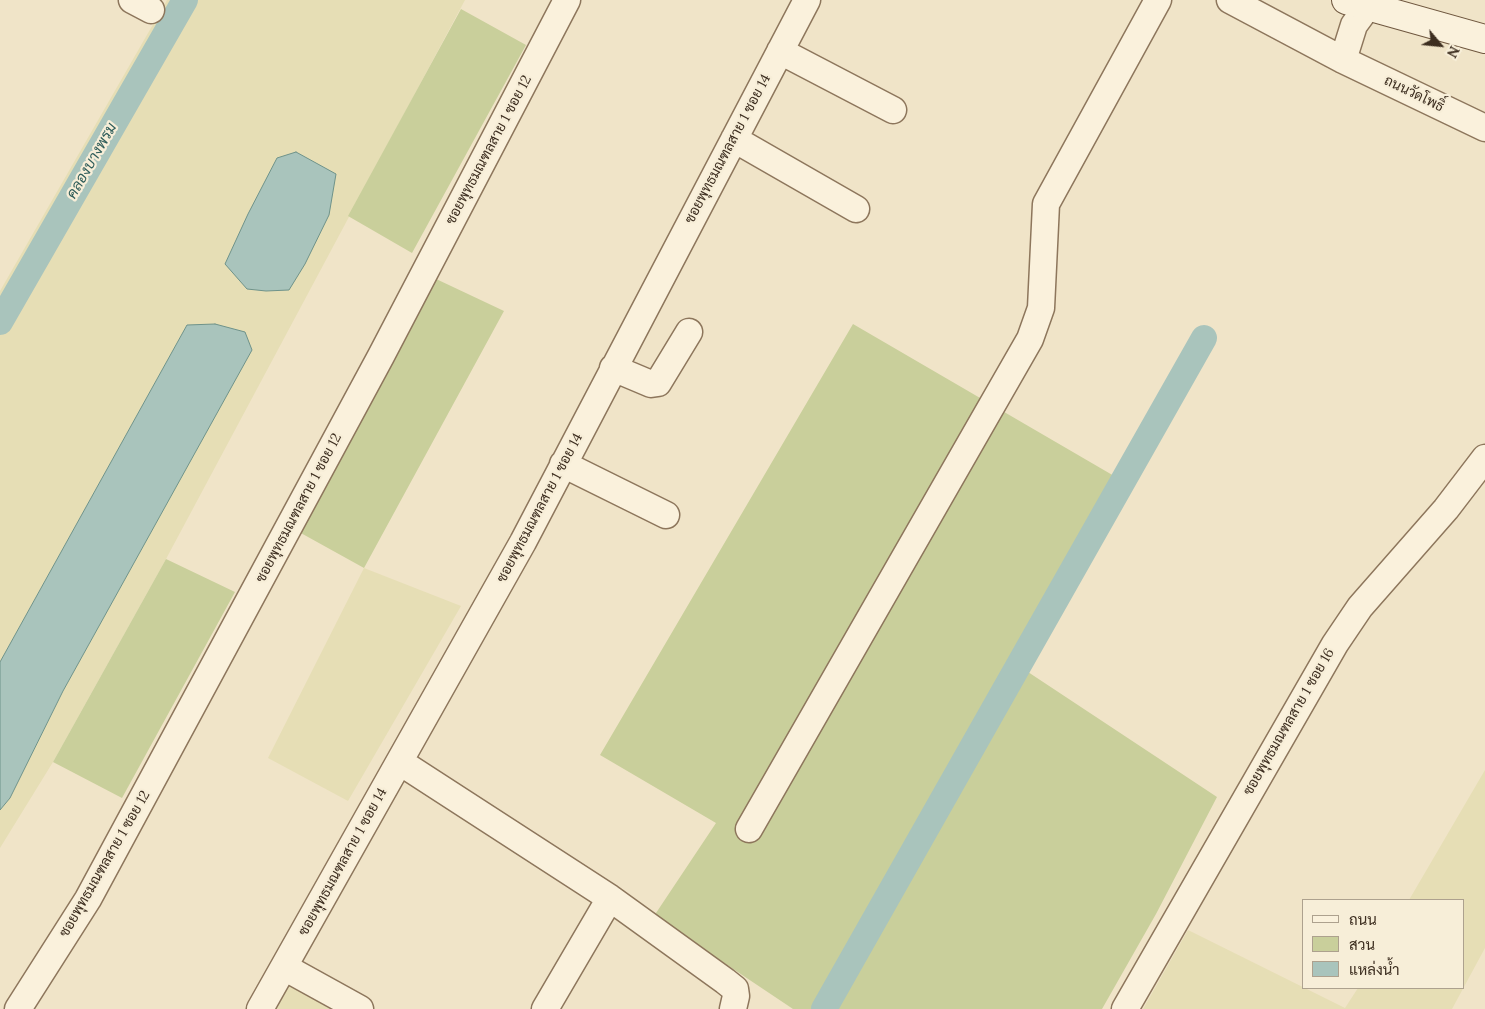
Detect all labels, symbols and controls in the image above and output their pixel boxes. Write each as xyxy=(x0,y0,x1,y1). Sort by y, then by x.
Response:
north arrow xyxy=(1415,20,1465,70)
text: N xyxy=(1443,43,1464,61)
street label: ซอยพุทธมณฑลสาย 1 ซอย 14 xyxy=(681,72,775,226)
street label: ถนนวัดโพธิ์ xyxy=(1381,72,1447,116)
street label: ซอยพุทธมณฑลสาย 1 ซอย 12 xyxy=(442,73,536,227)
water label: คลองบางพรม xyxy=(63,120,121,202)
street label: ซอยพุทธมณฑลสาย 1 ซอย 12 xyxy=(252,431,346,585)
street label: ซอยพุทธมณฑลสาย 1 ซอย 14 xyxy=(493,431,587,585)
street label: ซอยพุทธมณฑลสาย 1 ซอย 16 xyxy=(1240,645,1338,799)
street label: ซอยพุทธมณฑลสาย 1 ซอย 14 xyxy=(295,785,391,939)
street label: ซอยพุทธมณฑลสาย 1 ซอย 12 xyxy=(56,788,154,940)
legend xyxy=(1302,899,1465,989)
text: ถนน xyxy=(1349,910,1377,929)
text: สวน xyxy=(1349,935,1375,954)
text: แหล่งน้ำ xyxy=(1349,960,1400,979)

